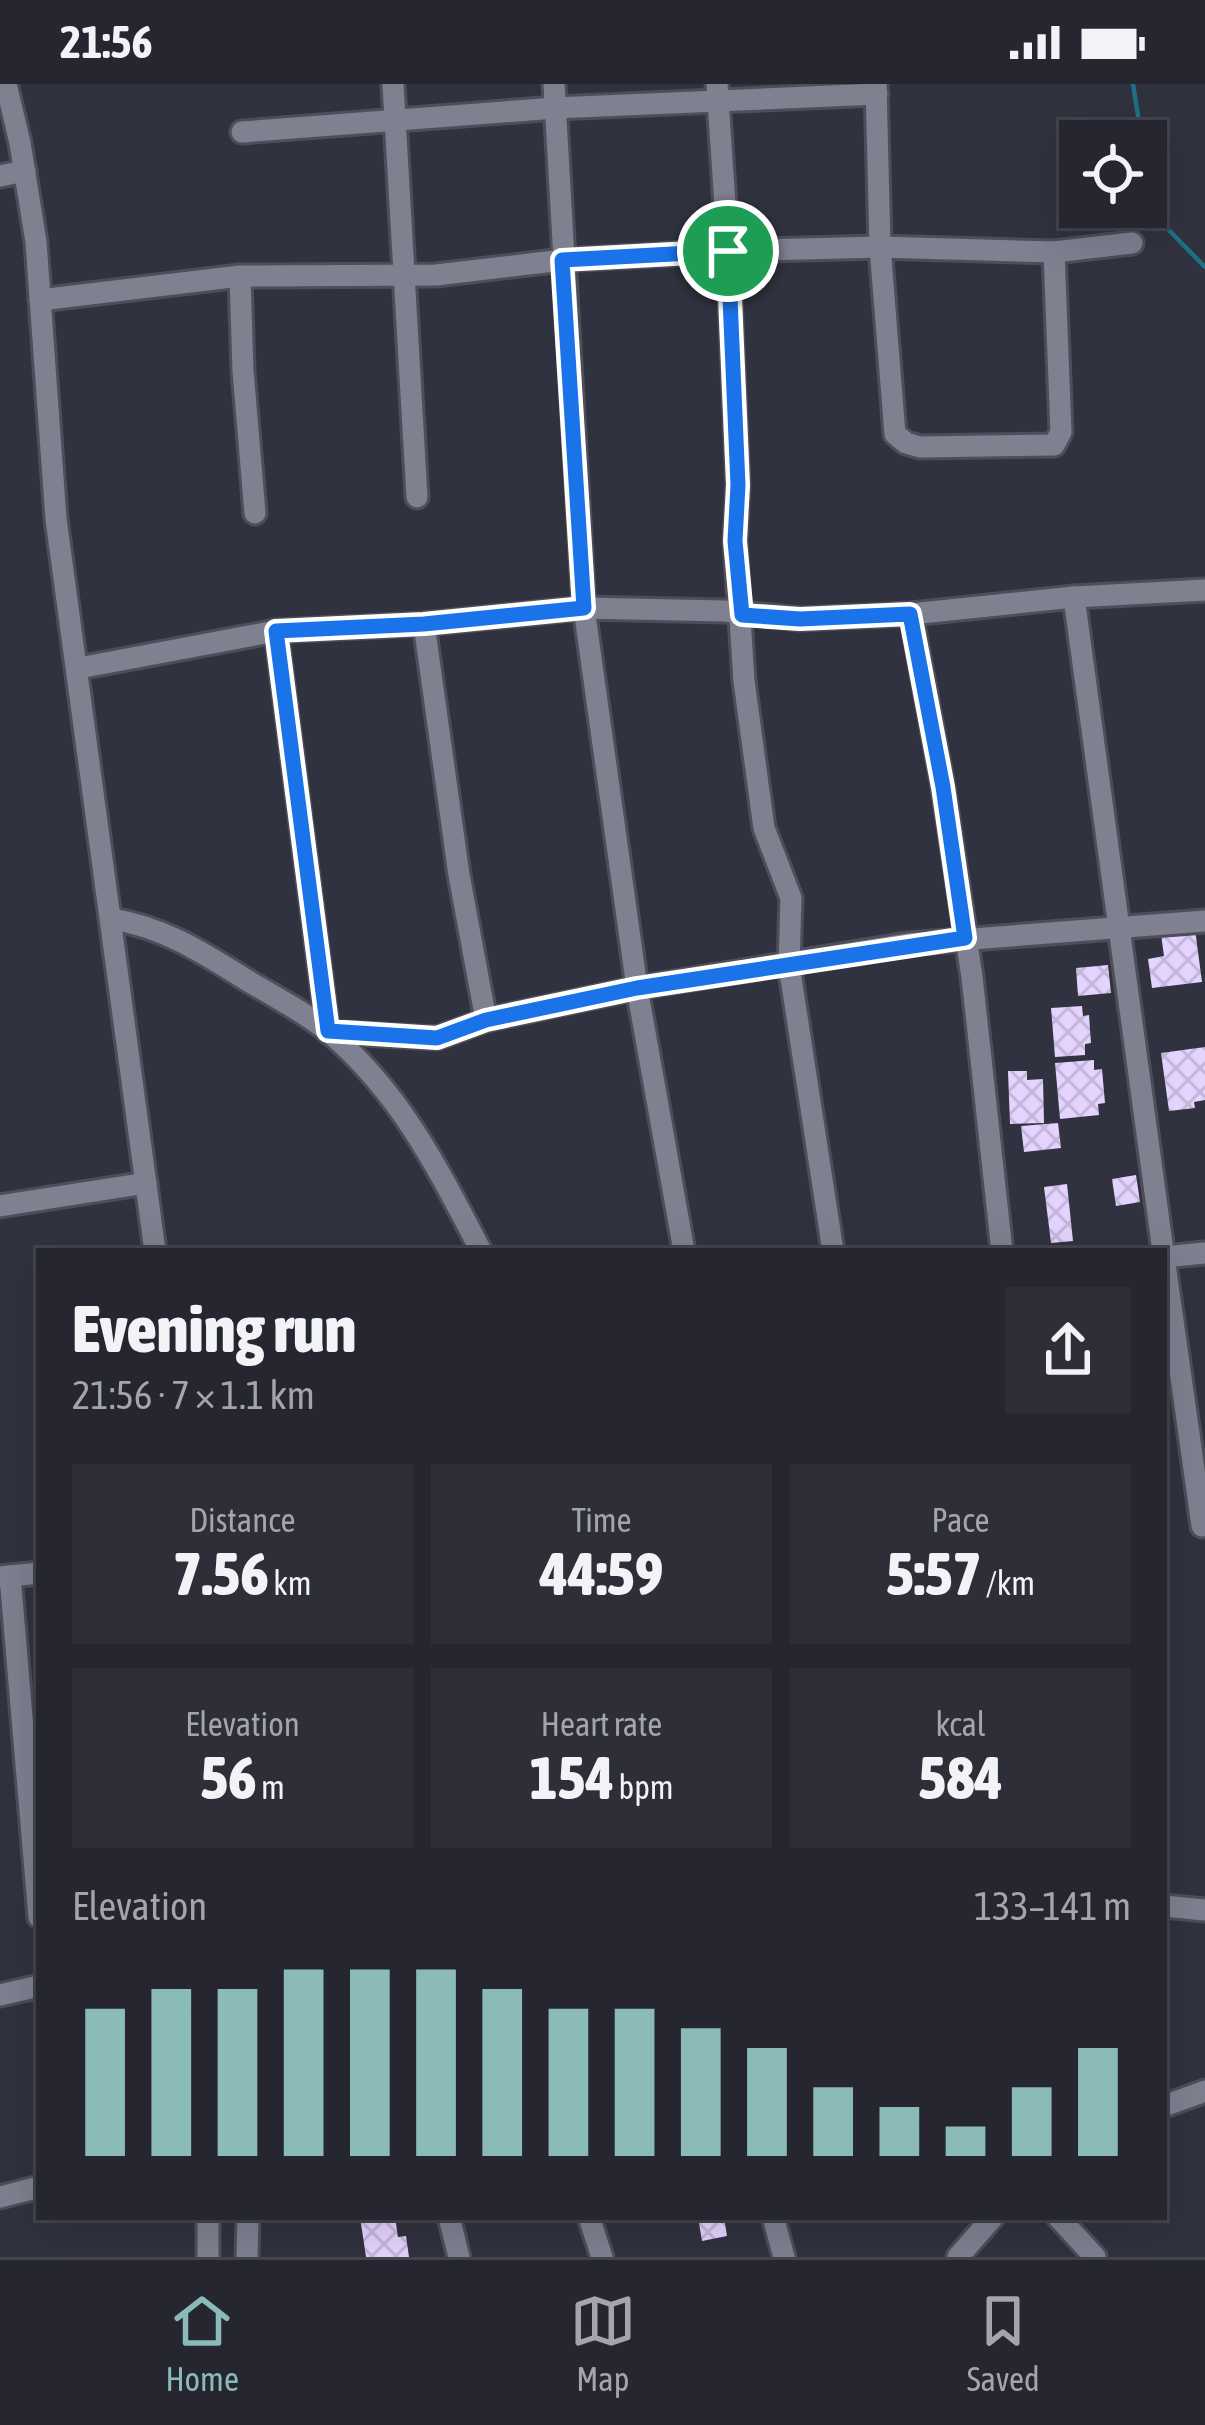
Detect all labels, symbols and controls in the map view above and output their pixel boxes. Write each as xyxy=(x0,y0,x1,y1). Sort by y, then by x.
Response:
text: 21:56 xyxy=(60,16,153,68)
map controls xyxy=(1059,120,1167,228)
button: locate xyxy=(1059,120,1167,228)
pin xyxy=(677,200,779,302)
icon: arrive xyxy=(695,218,761,284)
button: share xyxy=(1005,1287,1131,1413)
text: Evening run xyxy=(72,1290,357,1366)
text: 21:56 · 7 × 1.1 km xyxy=(72,1373,315,1417)
text: Distance xyxy=(190,1501,295,1539)
text: Time xyxy=(571,1501,632,1539)
text: Pace xyxy=(931,1501,990,1539)
text: 7.56 xyxy=(173,1539,269,1608)
text: 44:59 xyxy=(540,1539,663,1608)
text: 5:57 xyxy=(886,1539,981,1608)
text: km xyxy=(269,1564,312,1602)
text: /km xyxy=(981,1564,1035,1602)
text: Elevation xyxy=(185,1705,300,1743)
text: Heart rate xyxy=(541,1705,662,1743)
text: kcal xyxy=(935,1705,986,1743)
text: 56 xyxy=(200,1743,257,1812)
text: 154 xyxy=(529,1743,614,1812)
text: 584 xyxy=(918,1743,1003,1812)
text: m xyxy=(257,1768,285,1806)
text: bpm xyxy=(614,1768,674,1806)
text: Elevation xyxy=(72,1884,207,1928)
text: 133–141 m xyxy=(974,1884,1131,1928)
tab: Home xyxy=(165,2288,239,2398)
tab: Map xyxy=(570,2288,636,2398)
tab: Saved xyxy=(967,2288,1040,2398)

